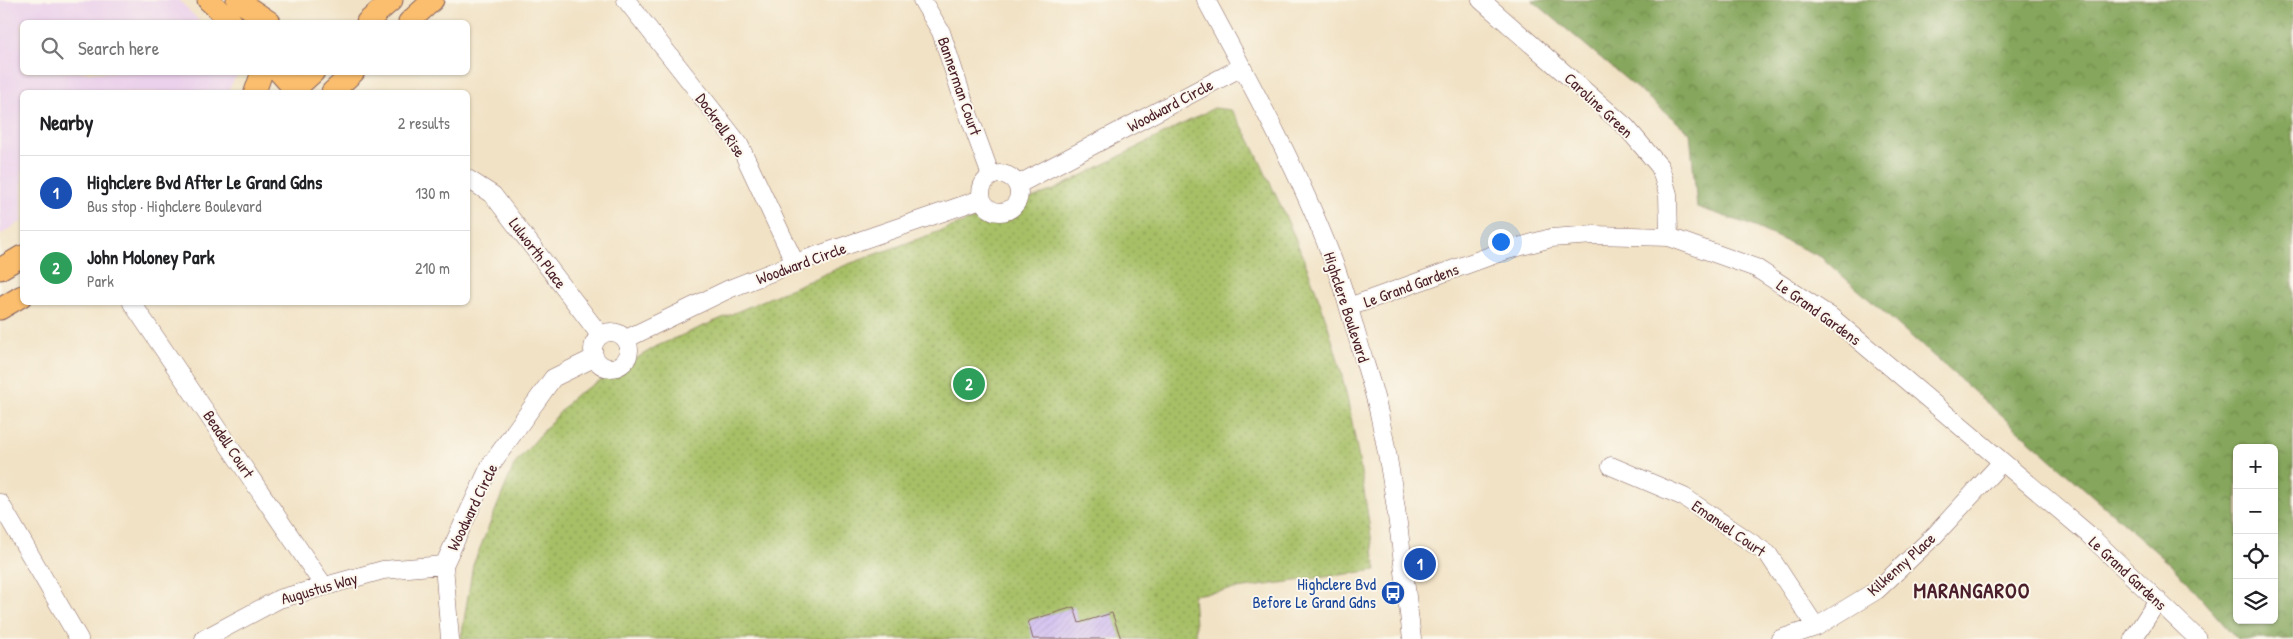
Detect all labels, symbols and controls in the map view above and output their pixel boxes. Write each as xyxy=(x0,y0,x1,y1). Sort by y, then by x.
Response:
search box xyxy=(20,20,470,75)
icon: search xyxy=(38,34,66,62)
street label: Bannerman Court xyxy=(933,34,987,139)
text: Search here xyxy=(78,35,159,61)
street label: Caroline Green xyxy=(1560,67,1638,143)
street label: Woodward Circle xyxy=(1123,73,1217,137)
street label: Dockrell Rise xyxy=(691,89,751,162)
text: Nearby xyxy=(40,108,93,137)
text: 2 results xyxy=(398,112,450,134)
text: Highclere Bvd After Le Grand Gdns xyxy=(87,169,322,195)
text: 1 xyxy=(53,182,59,204)
text: 130 m xyxy=(415,182,450,204)
text: Bus stop · Highclere Boulevard xyxy=(87,195,261,217)
street label: Lulworth Place xyxy=(504,213,572,293)
your location xyxy=(1488,229,1514,255)
street label: Woodward Circle xyxy=(753,236,850,289)
text: John Moloney Park xyxy=(87,244,215,270)
street label: Highclere Boulevard xyxy=(1319,249,1375,365)
text: 2 xyxy=(52,257,60,279)
text: 210 m xyxy=(415,257,450,279)
street label: Le Grand Gardens xyxy=(1361,258,1461,312)
text: Park xyxy=(87,270,114,292)
street label: Le Grand Gardens xyxy=(1772,274,1866,350)
pin: 2 xyxy=(953,365,985,403)
street label: Beadell Court xyxy=(198,406,260,483)
map controls xyxy=(2233,444,2278,624)
button: + xyxy=(2233,444,2278,489)
street label: Woodward Circle xyxy=(441,459,503,554)
button: − xyxy=(2233,489,2278,534)
street label: Emanuel Court xyxy=(1688,494,1771,562)
street label: Kilkenny Place xyxy=(1862,527,1940,601)
street label: Le Grand Gardens xyxy=(2084,531,2172,615)
button: locate xyxy=(2233,534,2278,579)
pin: 1 xyxy=(1404,545,1436,583)
street label: Augustus Way xyxy=(278,567,360,609)
place label: Highclere Bvd Before Le Grand Gdns xyxy=(1253,573,1376,613)
district label: MARANGAROO xyxy=(1914,576,2030,605)
button: layers xyxy=(2233,579,2278,624)
bus stop icon: Highclere Bvd Before Le Grand Gdns xyxy=(1380,580,1406,606)

